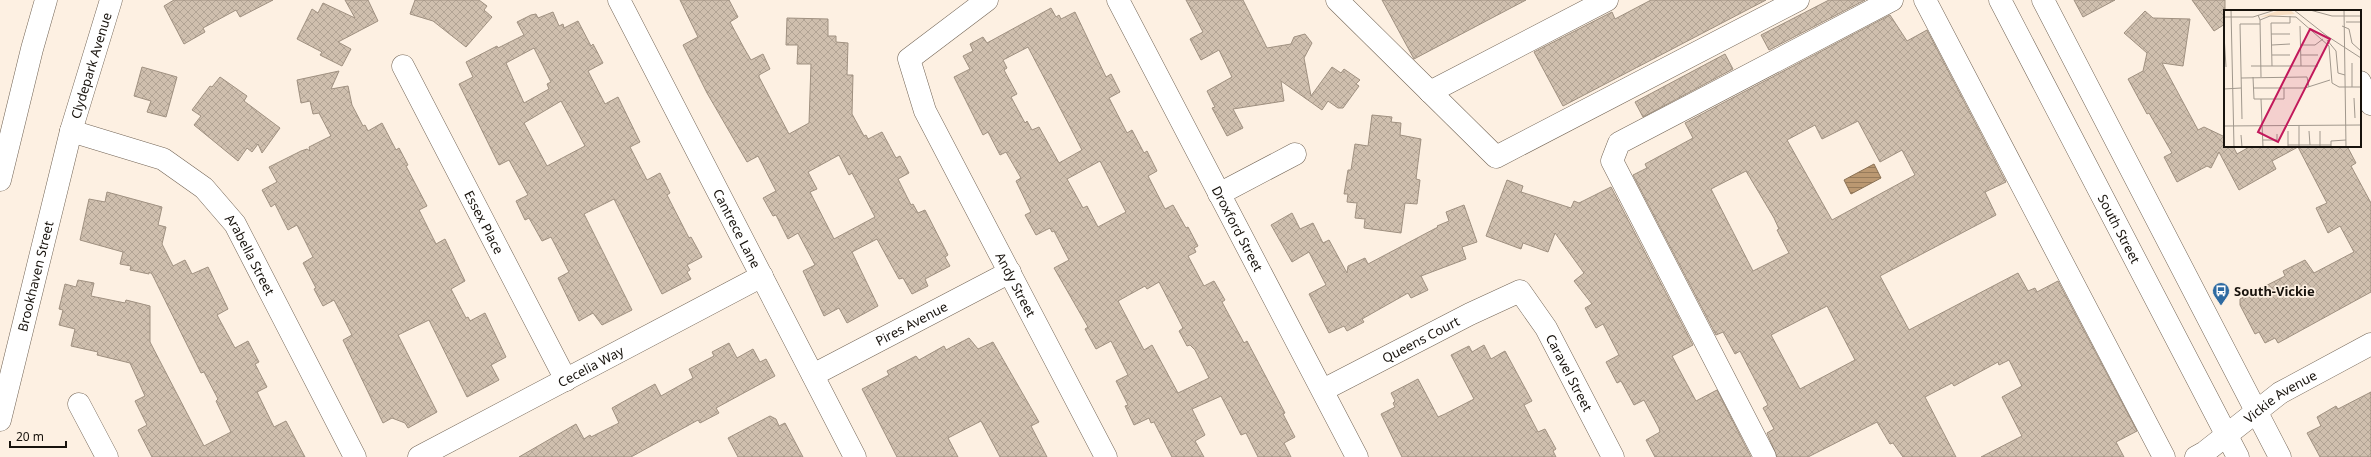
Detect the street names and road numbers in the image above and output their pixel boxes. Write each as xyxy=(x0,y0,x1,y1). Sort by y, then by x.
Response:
street label: Clydepark Avenue xyxy=(66,10,116,121)
street label: Droxford Street xyxy=(1208,183,1268,275)
street label: Cantrece Lane xyxy=(709,185,765,271)
street label: Essex Place xyxy=(460,187,508,257)
street label: South Street xyxy=(2094,191,2145,267)
street label: Arabella Street xyxy=(221,210,279,299)
street label: Brookhaven Street xyxy=(13,219,58,333)
street label: Andy Street xyxy=(991,249,1040,320)
street label: Pires Avenue xyxy=(872,297,951,350)
street label: Queens Court xyxy=(1379,312,1463,367)
street label: Caravel Street xyxy=(1542,331,1597,415)
street label: Cecelia Way xyxy=(554,341,627,391)
street label: Vickie Avenue xyxy=(2240,366,2320,427)

